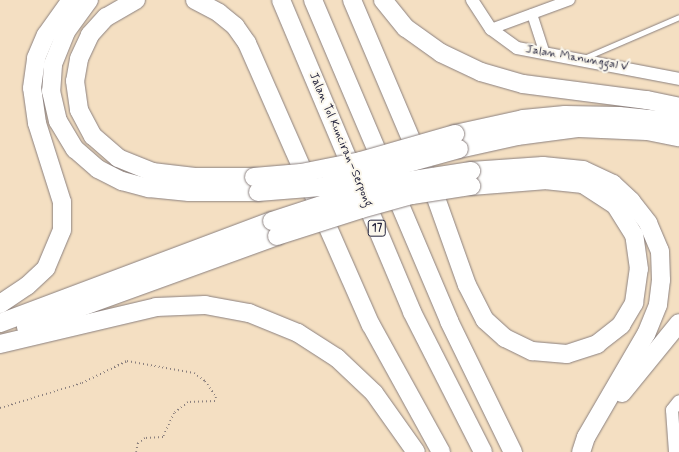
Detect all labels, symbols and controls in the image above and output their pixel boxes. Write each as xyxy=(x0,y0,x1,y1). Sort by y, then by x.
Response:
street label: Jalan Manunggal V xyxy=(525,43,629,75)
street label: Jalan Tol Kunciran–Serpong xyxy=(305,70,375,210)
road number: 17 xyxy=(367,219,387,237)

